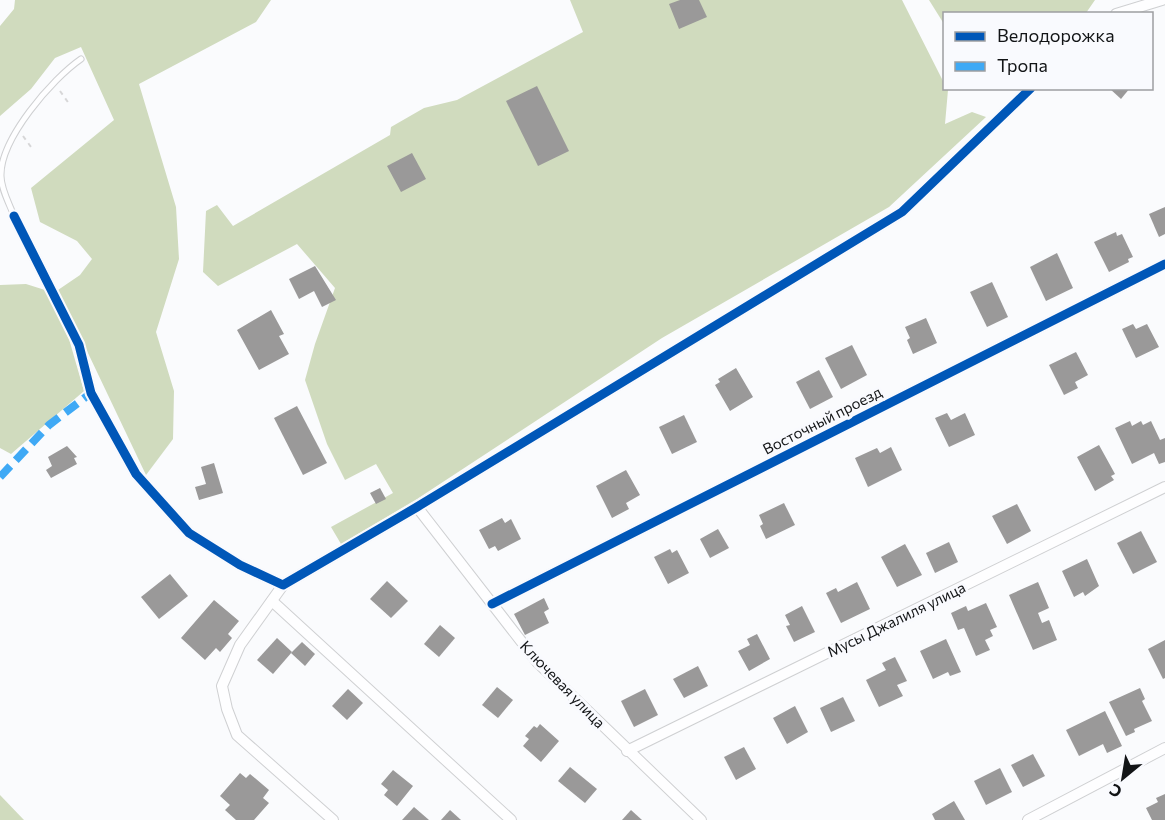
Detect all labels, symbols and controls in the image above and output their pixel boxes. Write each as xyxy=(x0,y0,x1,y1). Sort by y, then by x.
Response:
legend xyxy=(943,12,1153,90)
text: Велодорожка xyxy=(997,24,1115,46)
text: Тропа xyxy=(997,54,1048,76)
street label: Восточный проезд xyxy=(760,382,885,458)
street label: Мусы Джалиля улица xyxy=(824,578,968,660)
street label: Ключевая улица xyxy=(517,637,609,731)
north arrow xyxy=(1093,748,1153,808)
text: С xyxy=(1106,780,1125,802)

